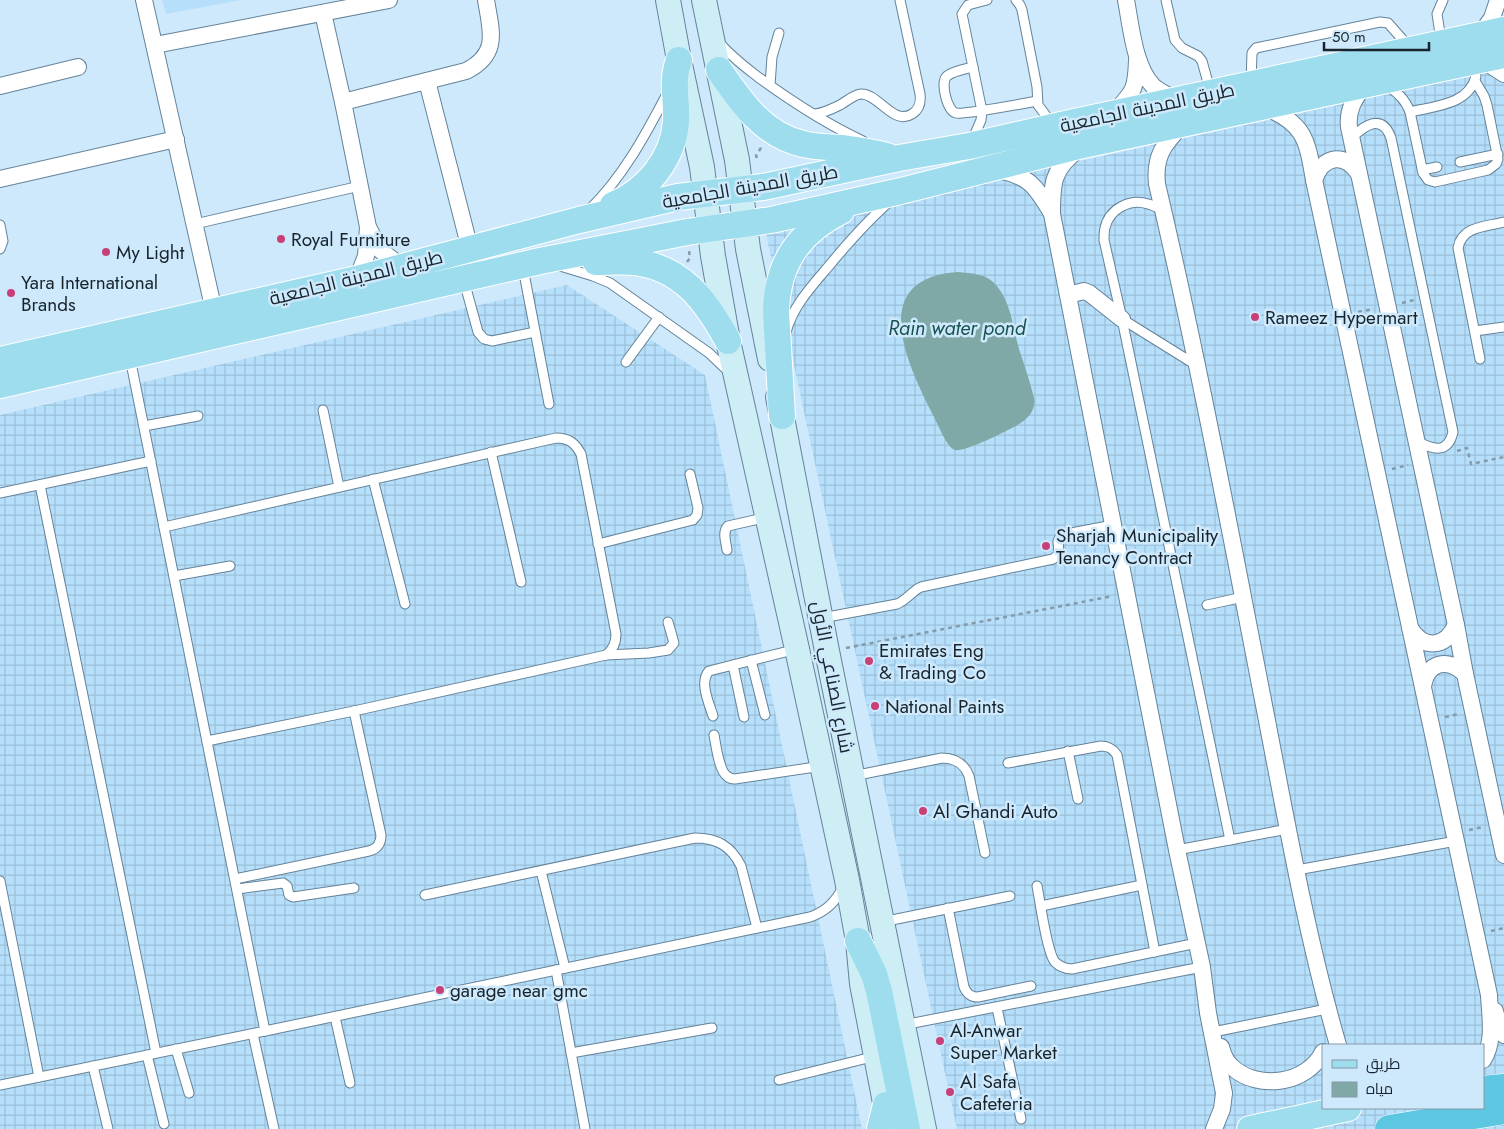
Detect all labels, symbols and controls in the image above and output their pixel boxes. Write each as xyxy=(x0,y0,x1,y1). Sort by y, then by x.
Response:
scale bar xyxy=(1324,20,1429,52)
text: 50 m xyxy=(1332,26,1366,48)
street label: طريق المدينة الجامعية xyxy=(1057,76,1237,139)
street label: طريق المدينة الجامعية xyxy=(660,158,840,215)
place label: Royal Furniture xyxy=(291,226,411,253)
marker: Royal Furniture xyxy=(275,233,287,245)
place label: My Light xyxy=(116,239,185,266)
street label: طريق المدينة الجامعية xyxy=(266,243,446,312)
marker: My Light xyxy=(100,246,112,258)
place label: Yara International Brands xyxy=(21,269,158,318)
marker: Yara International Brands xyxy=(5,287,17,299)
place label: Rameez Hypermart xyxy=(1265,304,1418,331)
marker: Rameez Hypermart xyxy=(1249,311,1261,323)
water label: Rain water pond xyxy=(888,314,1027,343)
place label: Sharjah Municipality Tenancy Contract xyxy=(1056,522,1219,571)
marker: Sharjah Municipality Tenancy Contract xyxy=(1040,540,1052,552)
street label: شارع الصناعي الأول xyxy=(804,599,860,756)
place label: Emirates Eng & Trading Co xyxy=(879,637,986,686)
marker: Emirates Eng & Trading Co xyxy=(863,655,875,667)
place label: National Paints xyxy=(885,693,1004,720)
marker: National Paints xyxy=(869,700,881,712)
place label: Al Ghandi Auto xyxy=(933,798,1058,825)
marker: Al Ghandi Auto xyxy=(917,805,929,817)
place label: garage near gmc xyxy=(450,977,588,1004)
marker: garage near gmc xyxy=(434,984,446,996)
place label: Al-Anwar Super Market xyxy=(950,1017,1057,1066)
marker: Al-Anwar Super Market xyxy=(934,1035,946,1047)
legend xyxy=(1322,1044,1484,1109)
text: طريق xyxy=(1366,1053,1400,1075)
place label: Al Safa Cafeteria xyxy=(960,1068,1032,1117)
text: مياه xyxy=(1366,1078,1393,1100)
marker: Al Safa Cafeteria xyxy=(944,1086,956,1098)

